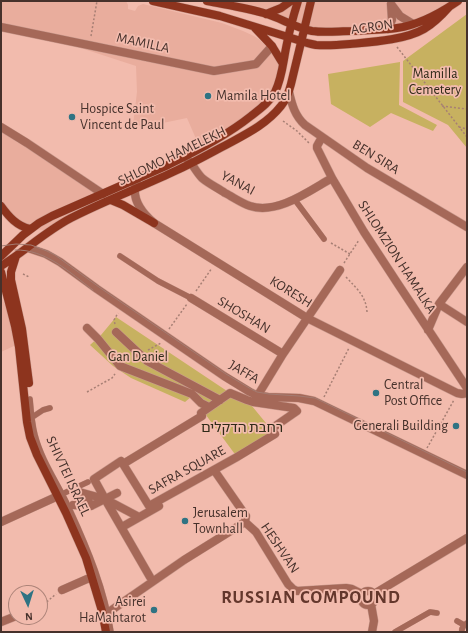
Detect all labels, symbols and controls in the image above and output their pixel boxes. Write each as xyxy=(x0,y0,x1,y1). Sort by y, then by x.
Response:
street label: AGRON xyxy=(350,16,394,38)
street label: MAMILLA xyxy=(115,29,171,57)
park label: Mamilla Cemetery xyxy=(409,66,461,98)
place label: Mamila Hotel xyxy=(216,88,290,104)
marker: Mamila Hotel xyxy=(203,91,213,101)
place label: Hospice Saint Vincent de Paul xyxy=(80,101,164,134)
marker: Hospice Saint Vincent de Paul xyxy=(67,112,77,122)
street label: SHLOMO HAMELEKH xyxy=(115,123,229,189)
street label: BEN SIRA xyxy=(349,136,403,178)
street label: YANAI xyxy=(218,167,258,199)
street label: SHLOMZION HAMALKA xyxy=(354,197,440,317)
street label: KORESH xyxy=(267,272,315,312)
street label: SHOSHAN xyxy=(215,293,273,337)
park label: Gan Daniel xyxy=(108,349,168,365)
street label: JAFFA xyxy=(226,357,262,387)
place label: Central Post Office xyxy=(384,377,442,410)
marker: Central Post Office xyxy=(371,388,381,398)
place label: Generali Building xyxy=(354,418,448,434)
park label: רחבת הדקלים xyxy=(201,420,283,436)
marker: Generali Building xyxy=(451,421,461,431)
street label: SHIVTEI ISRAEL xyxy=(42,433,94,519)
street label: SAFRA SQUARE xyxy=(145,442,229,498)
place label: Jerusalem Townhall xyxy=(193,505,248,538)
marker: Jerusalem Townhall xyxy=(180,516,190,526)
street label: HESHVAN xyxy=(257,519,303,577)
north arrow xyxy=(8,585,48,625)
district label: RUSSIAN COMPOUND xyxy=(221,587,401,609)
place label: Asirei HaMahtarot xyxy=(79,594,146,626)
marker: Asirei HaMahtarot xyxy=(149,605,159,615)
text: N xyxy=(25,611,33,622)

